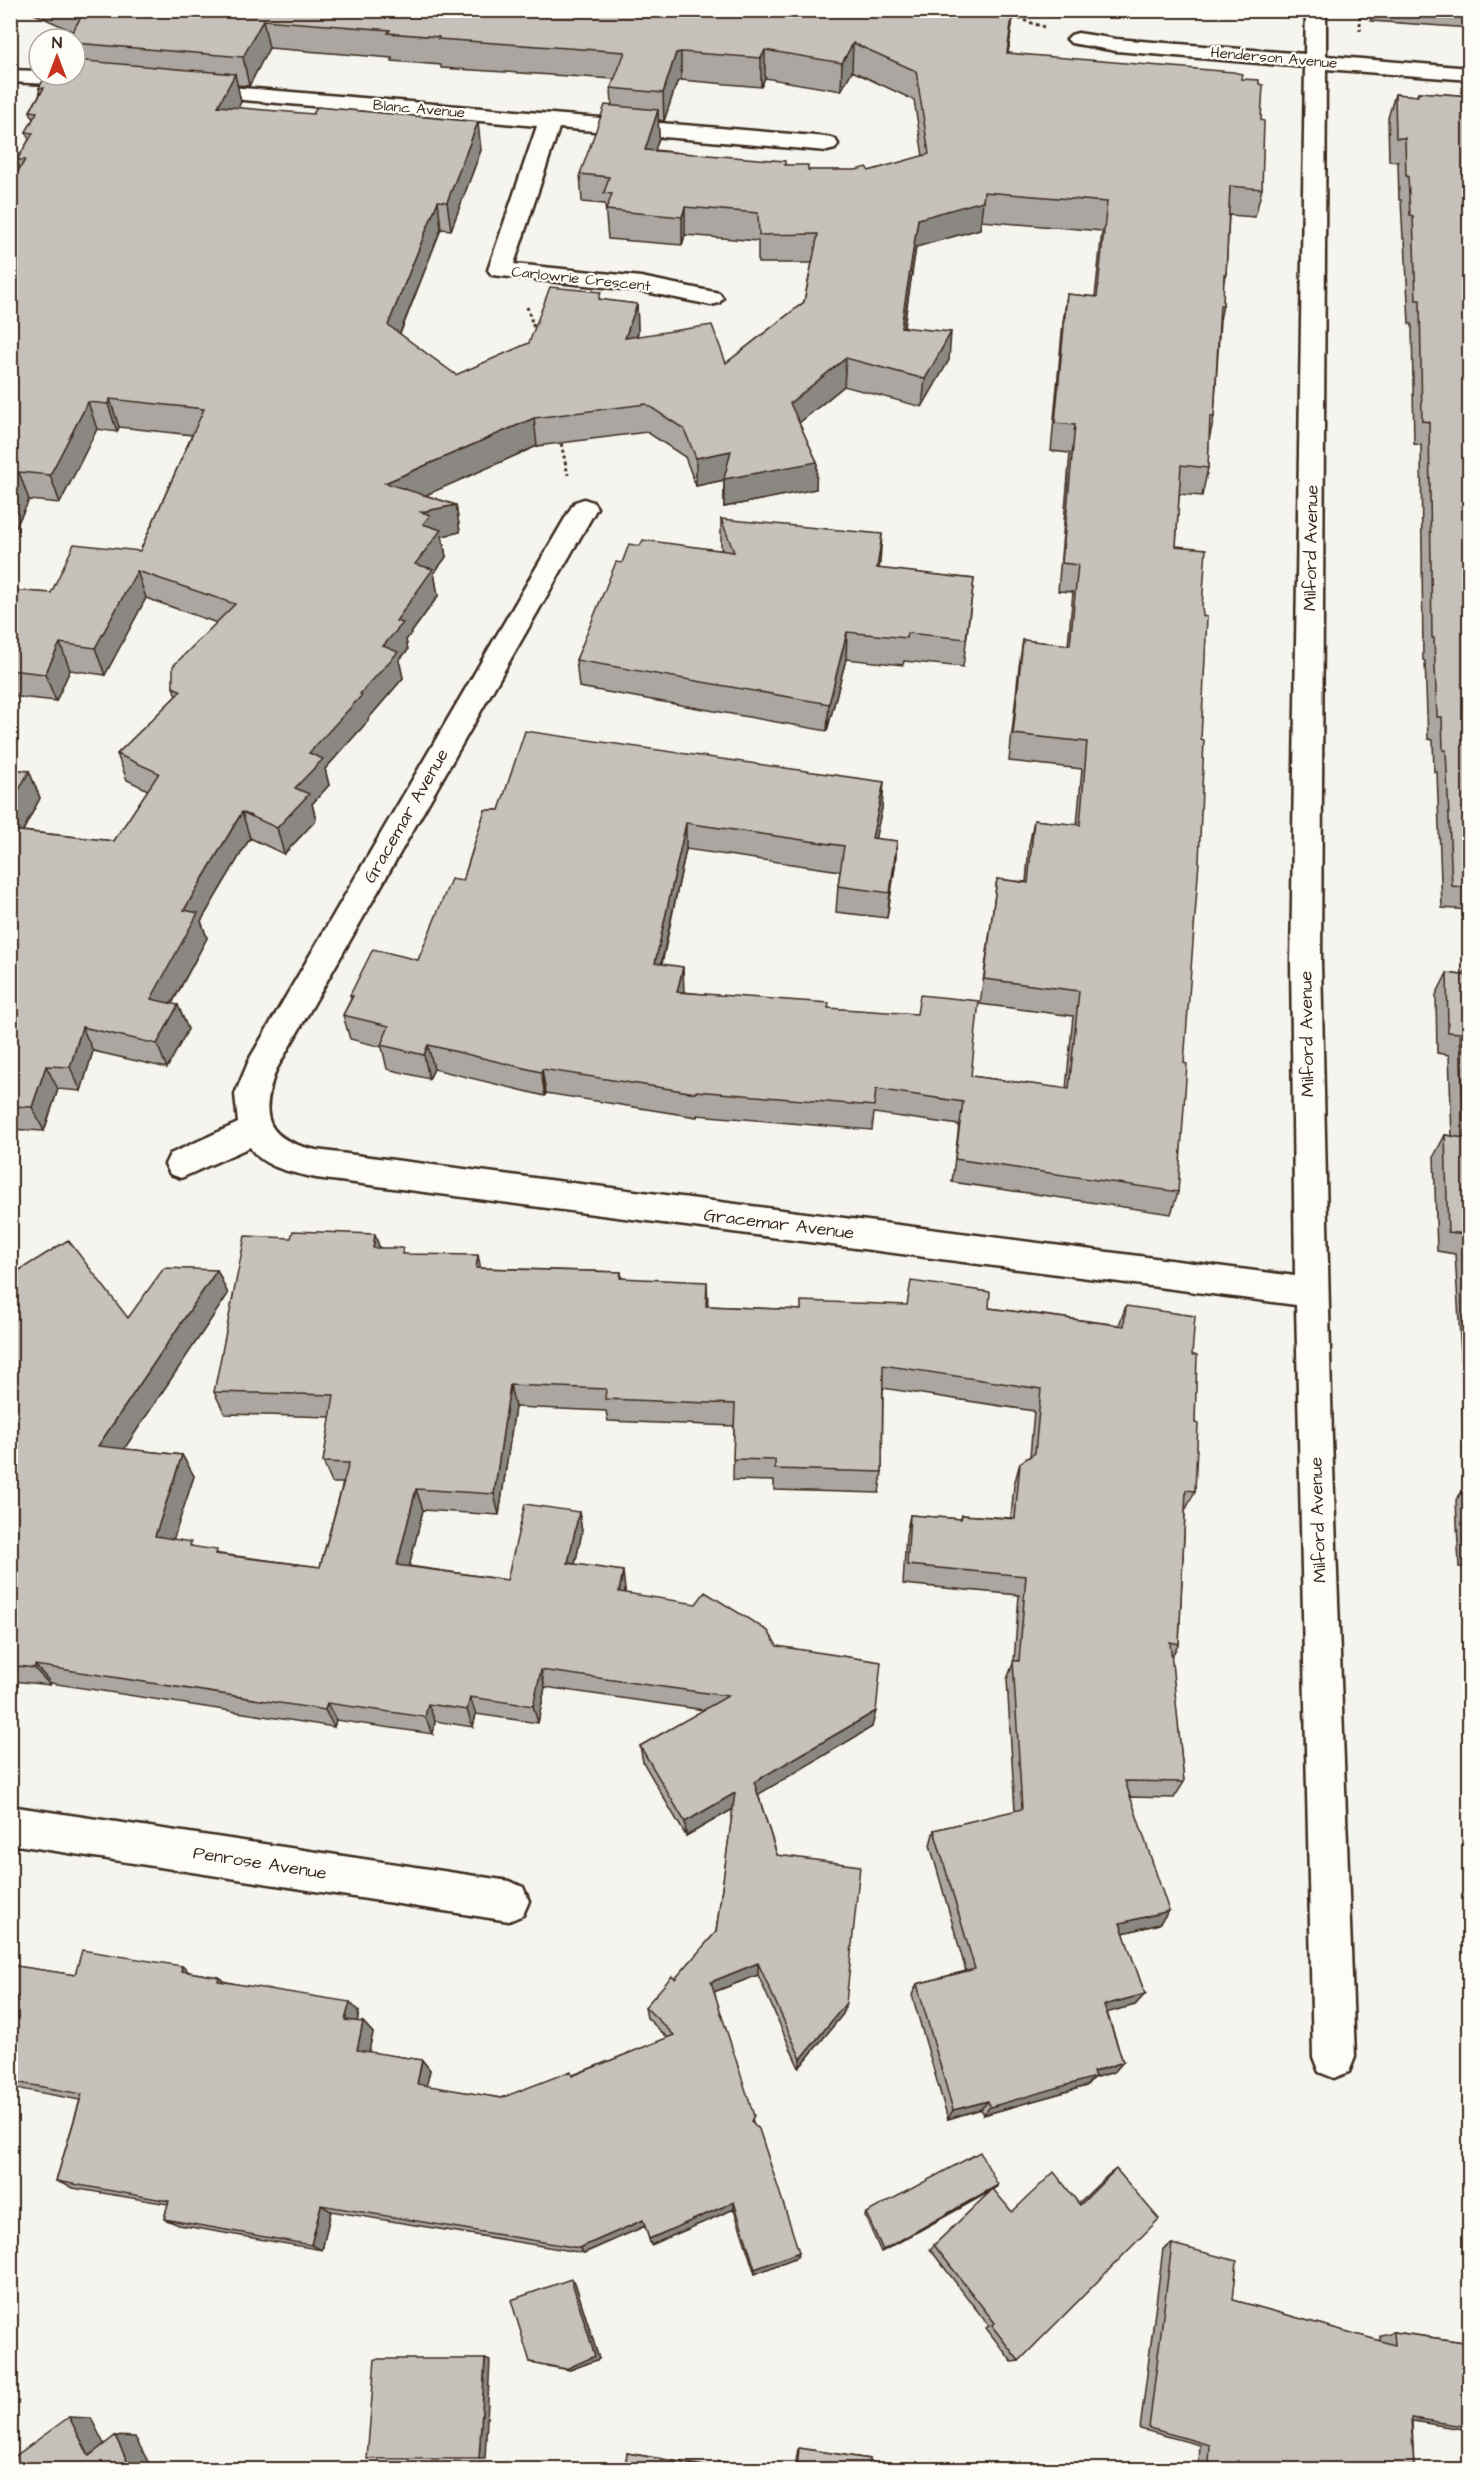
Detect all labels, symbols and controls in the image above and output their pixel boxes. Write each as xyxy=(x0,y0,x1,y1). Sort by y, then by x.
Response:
north arrow xyxy=(27,27,87,87)
text: N xyxy=(52,32,62,54)
street label: Henderson Avenue xyxy=(1210,42,1338,74)
street label: Blanc Avenue xyxy=(372,95,466,123)
street label: Carlowrie Crescent xyxy=(510,261,652,297)
street label: Milford Avenue xyxy=(1297,484,1325,611)
street label: Gracemar Avenue xyxy=(357,744,455,888)
street label: Milford Avenue xyxy=(1293,970,1321,1097)
street label: Gracemar Avenue xyxy=(702,1202,856,1246)
street label: Milford Avenue xyxy=(1303,1456,1333,1583)
street label: Penrose Avenue xyxy=(191,1840,329,1886)

